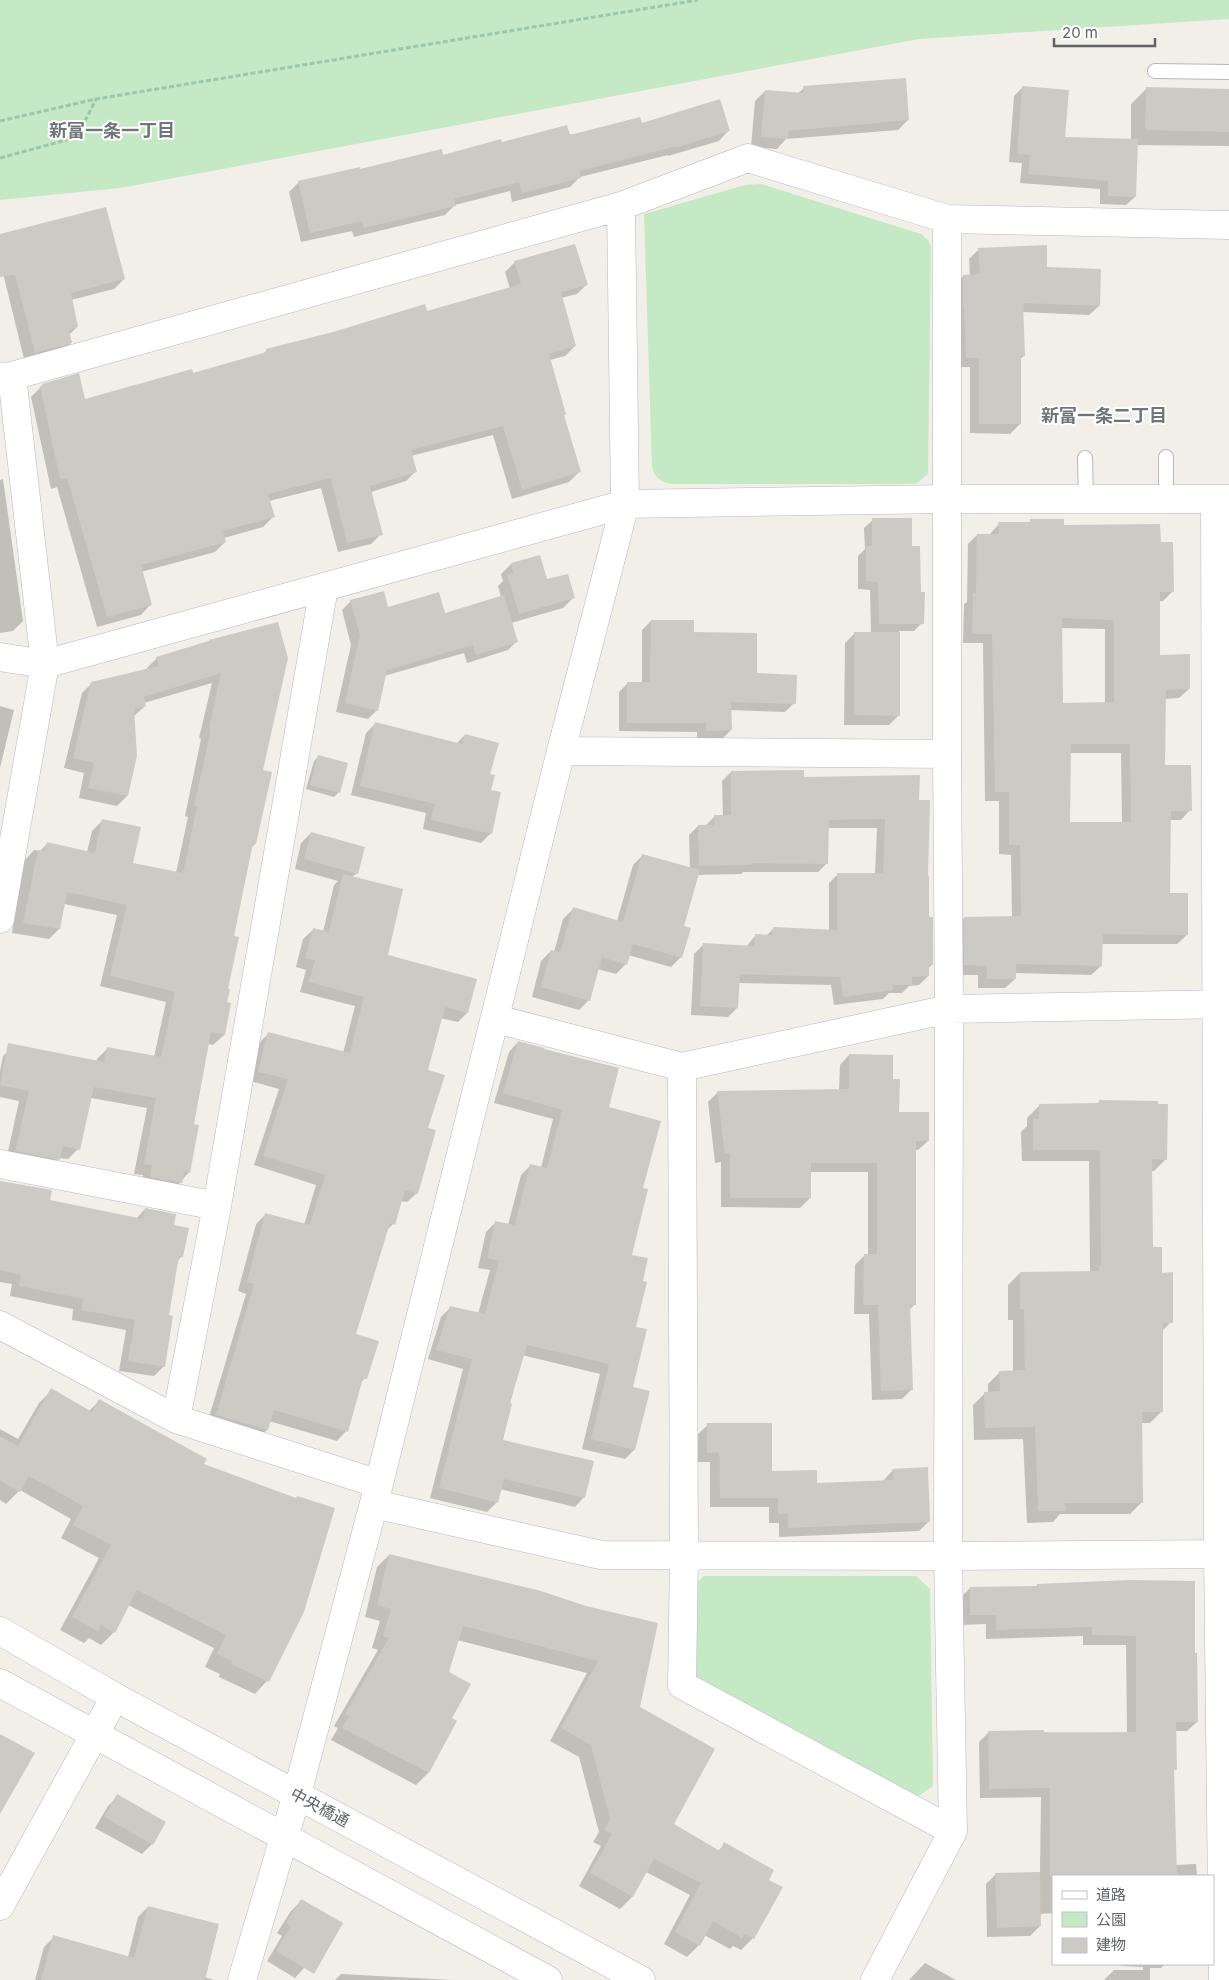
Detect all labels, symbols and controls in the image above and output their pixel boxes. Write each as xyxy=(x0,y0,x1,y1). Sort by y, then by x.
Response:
scale bar xyxy=(1054,15,1155,47)
text: 20 m xyxy=(1062,23,1098,42)
district label: 新富一条一丁目 xyxy=(49,120,175,141)
district label: 新富一条二丁目 xyxy=(1041,405,1167,426)
street label: 中央橋通 xyxy=(287,1783,353,1831)
legend xyxy=(1052,1875,1214,1965)
text: 道路 xyxy=(1096,1885,1126,1904)
text: 公園 xyxy=(1096,1910,1126,1929)
text: 建物 xyxy=(1096,1935,1126,1954)

